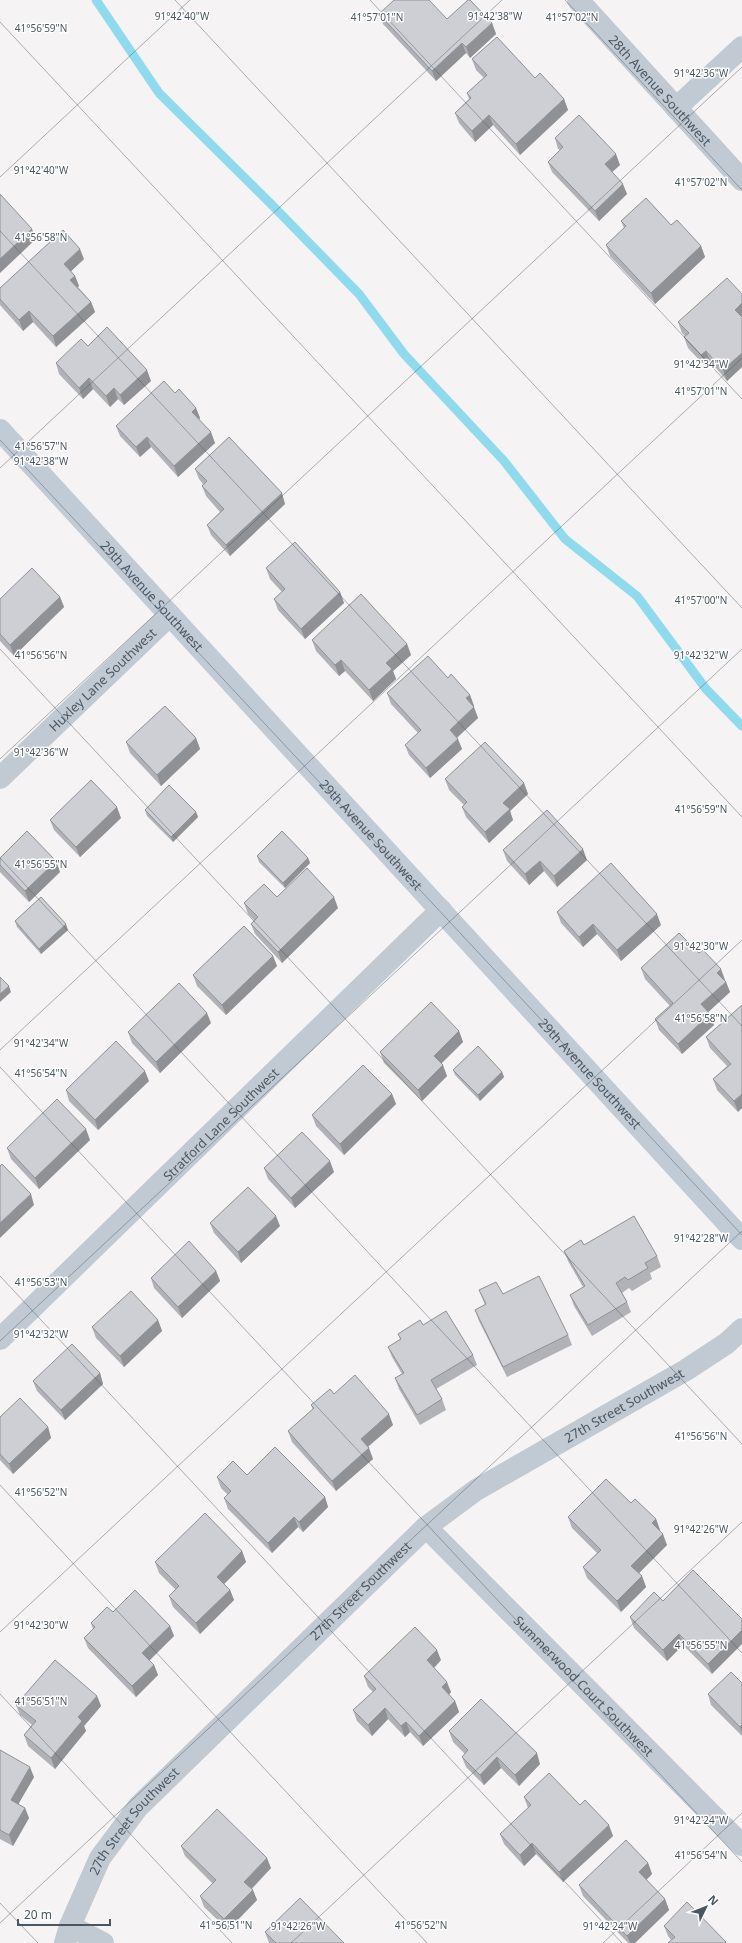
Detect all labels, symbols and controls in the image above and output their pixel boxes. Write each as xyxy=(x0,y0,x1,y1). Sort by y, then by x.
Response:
text: 91°42'40"W xyxy=(155,9,210,23)
text: 91°42'38"W xyxy=(468,9,523,23)
text: 41°57'01"N xyxy=(351,10,403,24)
text: 41°57'02"N xyxy=(546,10,598,24)
text: 41°56'59"N xyxy=(15,21,67,35)
street label: 28th Avenue Southwest xyxy=(605,31,716,150)
text: 91°42'36"W xyxy=(674,66,729,80)
text: 91°42'40"W xyxy=(14,163,69,177)
text: 41°57'02"N xyxy=(675,175,727,189)
text: 41°56'58"N xyxy=(15,230,67,244)
text: 91°42'34"W xyxy=(674,357,729,371)
text: 41°57'01"N xyxy=(675,384,727,398)
text: 41°56'57"N xyxy=(15,439,67,453)
text: 91°42'38"W xyxy=(14,454,69,468)
street label: 29th Avenue Southwest xyxy=(97,537,208,655)
text: 41°57'00"N xyxy=(675,593,727,607)
street label: Huxley Lane Southwest xyxy=(45,624,160,735)
text: 41°56'56"N xyxy=(15,648,67,662)
text: 91°42'32"W xyxy=(674,648,729,662)
text: 91°42'36"W xyxy=(14,745,69,759)
street label: 29th Avenue Southwest xyxy=(316,775,427,894)
text: 41°56'59"N xyxy=(675,802,727,816)
text: 41°56'55"N xyxy=(15,857,67,871)
text: 91°42'30"W xyxy=(674,939,729,953)
text: 41°56'58"N xyxy=(675,1011,727,1025)
street label: 29th Avenue Southwest xyxy=(535,1014,646,1133)
text: 91°42'34"W xyxy=(14,1036,69,1050)
street label: Stratford Lane Southwest xyxy=(159,1064,283,1185)
text: 41°56'54"N xyxy=(15,1066,67,1080)
text: 91°42'28"W xyxy=(674,1231,729,1245)
text: 41°56'53"N xyxy=(15,1275,67,1289)
text: 91°42'32"W xyxy=(14,1327,69,1341)
street label: 27th Street Southwest xyxy=(561,1364,687,1447)
text: 41°56'56"N xyxy=(675,1429,727,1443)
text: 41°56'52"N xyxy=(15,1485,67,1499)
text: 91°42'26"W xyxy=(674,1522,729,1536)
street label: 27th Street Southwest xyxy=(306,1537,415,1644)
street label: Summerwood Court Southwest xyxy=(510,1612,658,1760)
text: 91°42'30"W xyxy=(14,1618,69,1632)
text: 41°56'55"N xyxy=(675,1638,727,1652)
text: 41°56'51"N xyxy=(15,1694,67,1708)
street label: 27th Street Southwest xyxy=(85,1763,183,1878)
text: 91°42'24"W xyxy=(674,1813,729,1827)
text: 41°56'54"N xyxy=(675,1848,727,1862)
north arrow xyxy=(686,1887,726,1927)
text: N xyxy=(705,1891,722,1908)
scale bar xyxy=(18,1901,110,1927)
text: 20 m xyxy=(24,1906,52,1923)
text: 41°56'51"N xyxy=(200,1918,252,1932)
text: 41°56'52"N xyxy=(395,1918,447,1932)
text: 91°42'26"W xyxy=(271,1919,326,1933)
text: 91°42'24"W xyxy=(583,1919,638,1933)

